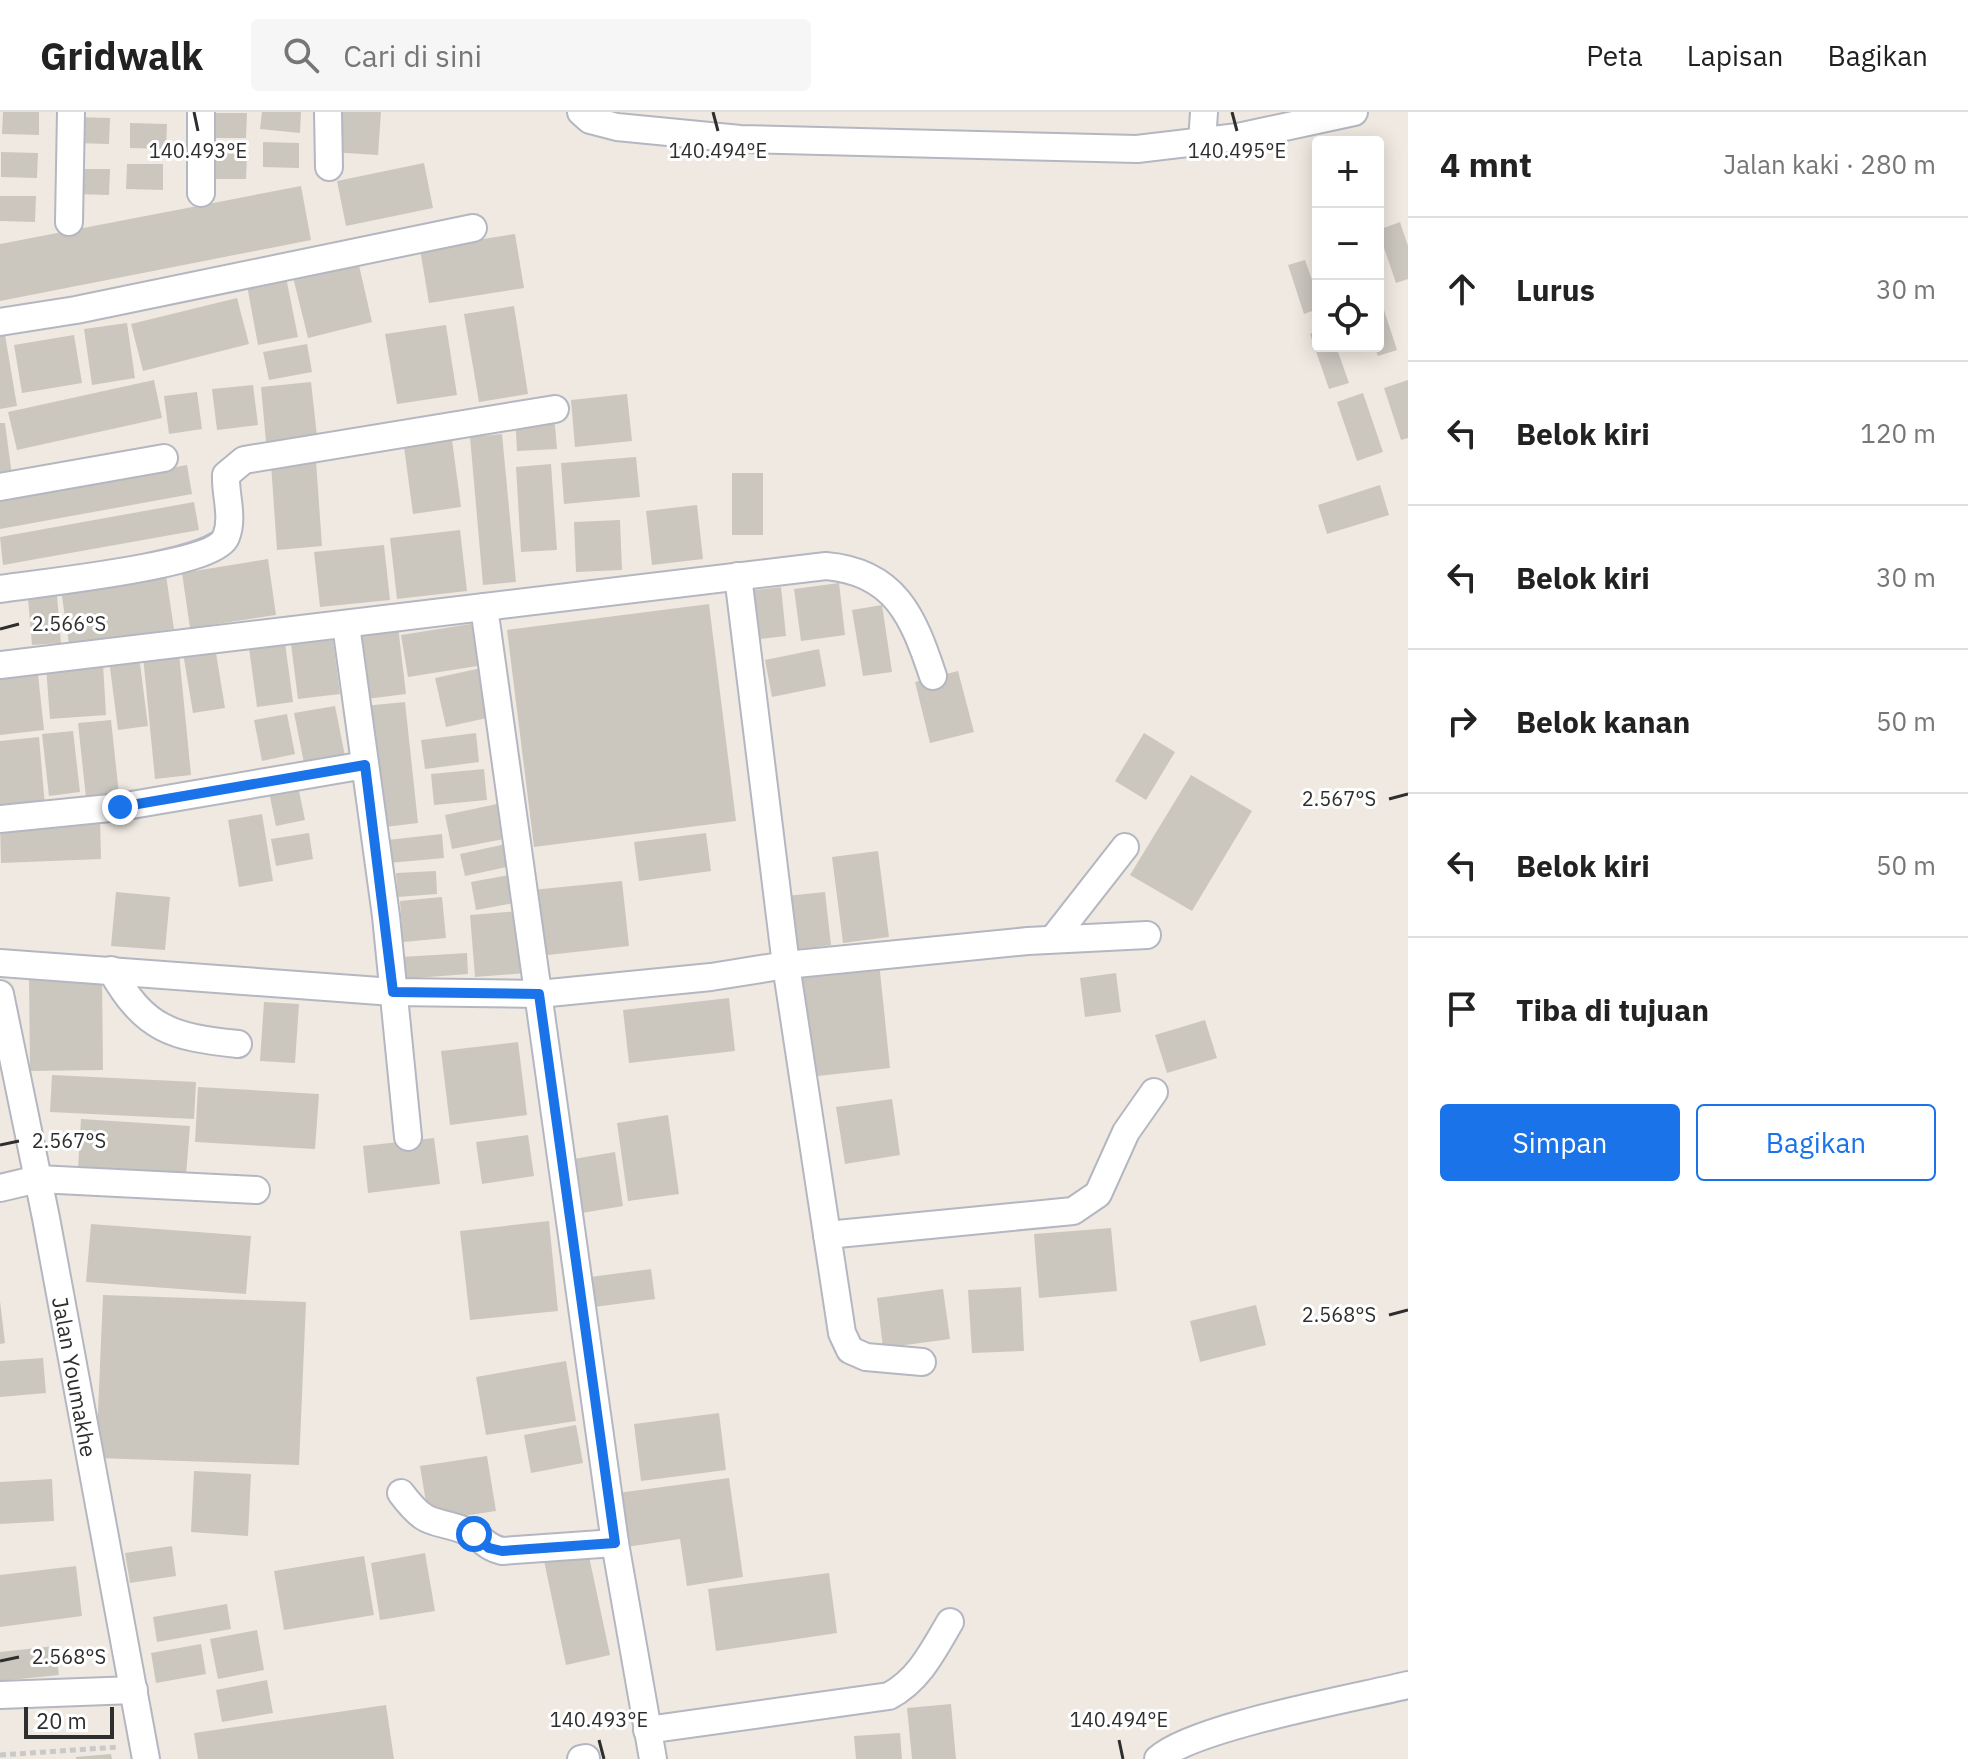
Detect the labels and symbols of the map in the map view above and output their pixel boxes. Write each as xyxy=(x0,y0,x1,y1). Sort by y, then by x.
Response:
text: 140.493°E xyxy=(149,137,247,164)
text: 140.494°E xyxy=(669,137,767,164)
text: 140.495°E xyxy=(1188,137,1286,164)
text: 2.566°S xyxy=(32,610,106,637)
text: 2.567°S xyxy=(1302,785,1376,812)
route end xyxy=(102,789,138,825)
text: 2.567°S xyxy=(32,1127,106,1154)
street label: Jalan Youmakhe xyxy=(46,1294,104,1459)
text: 2.568°S xyxy=(1302,1301,1376,1328)
route start xyxy=(456,1516,492,1552)
text: 2.568°S xyxy=(32,1643,106,1670)
scale bar xyxy=(24,1703,114,1739)
text: 140.493°E xyxy=(550,1706,648,1733)
text: 140.494°E xyxy=(1070,1706,1168,1733)

